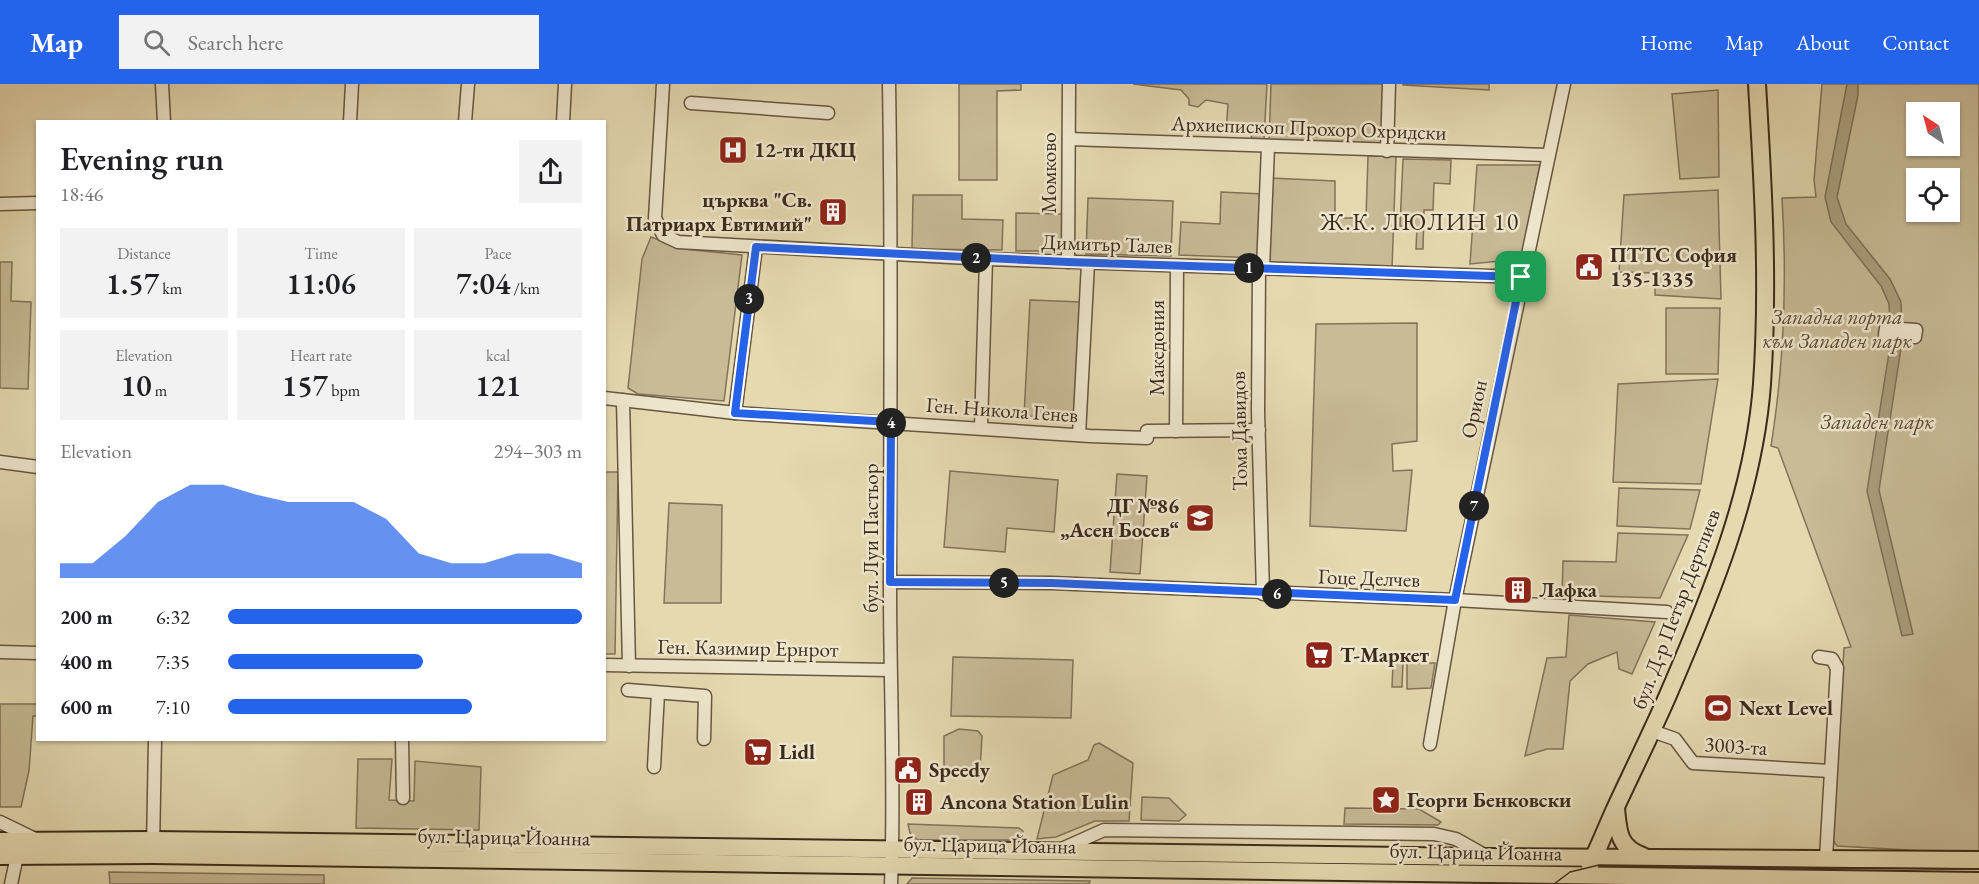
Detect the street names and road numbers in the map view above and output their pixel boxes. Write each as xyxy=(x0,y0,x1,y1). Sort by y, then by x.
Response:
street label: Архиепископ Прохор Охридски xyxy=(1170,109,1447,146)
street label: Момково xyxy=(1035,132,1062,214)
street label: Димитър Талев xyxy=(1041,228,1173,259)
street label: Македония xyxy=(1143,300,1170,396)
street label: Тома Давидов xyxy=(1224,371,1253,491)
street label: Орион xyxy=(1454,377,1493,441)
street label: Ген. Никола Генев xyxy=(925,391,1079,428)
street label: бул. Луи Пастьор xyxy=(857,463,884,613)
street label: бул. Д-р Петър Дертлиев xyxy=(1625,505,1726,713)
street label: Гоце Делчев xyxy=(1317,562,1421,593)
street label: Ген. Казимир Ернрот xyxy=(657,632,839,663)
street label: 3003-та xyxy=(1704,730,1769,761)
street label: бул. Царица Йоанна xyxy=(417,821,591,852)
street label: бул. Царица Йоанна xyxy=(903,829,1077,860)
street label: бул. Царица Йоанна xyxy=(1389,836,1563,867)

